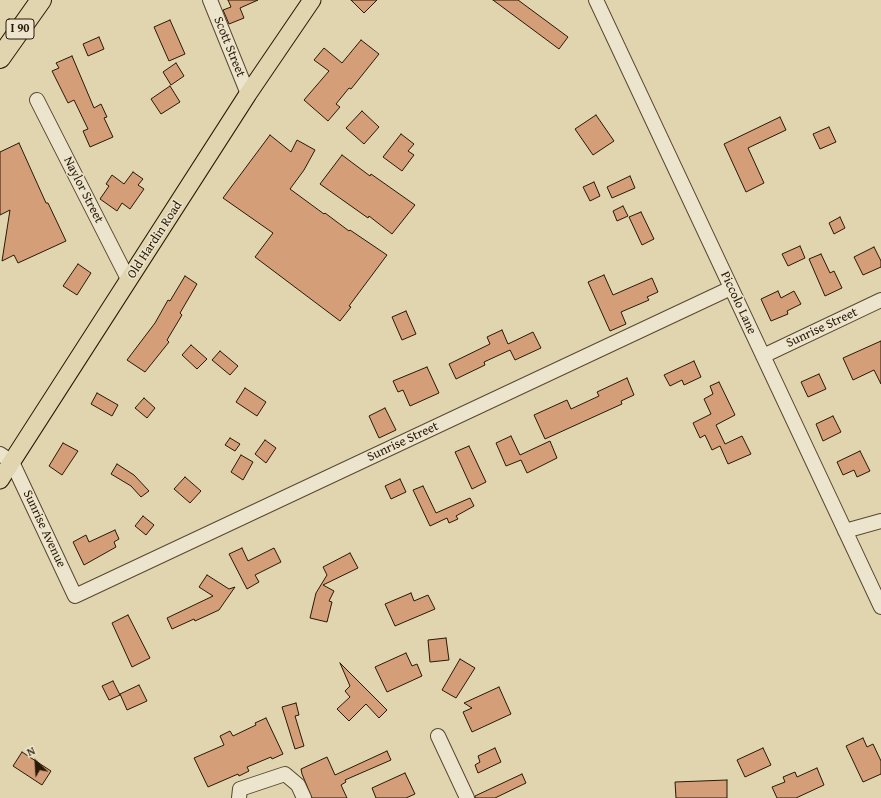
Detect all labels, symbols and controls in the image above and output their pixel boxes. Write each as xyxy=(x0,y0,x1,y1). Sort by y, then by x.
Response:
street label: Scott Street xyxy=(210,15,248,79)
road number: I 90 xyxy=(6,19,34,39)
street label: Naylor Street xyxy=(60,154,106,226)
street label: Old Hardin Road xyxy=(124,198,186,282)
street label: Piccolo Lane xyxy=(717,269,759,337)
street label: Sunrise Street xyxy=(784,305,860,351)
street label: Sunrise Street xyxy=(365,419,441,465)
street label: Sunrise Avenue xyxy=(19,488,69,570)
north arrow xyxy=(16,742,56,782)
text: N xyxy=(24,742,38,760)

